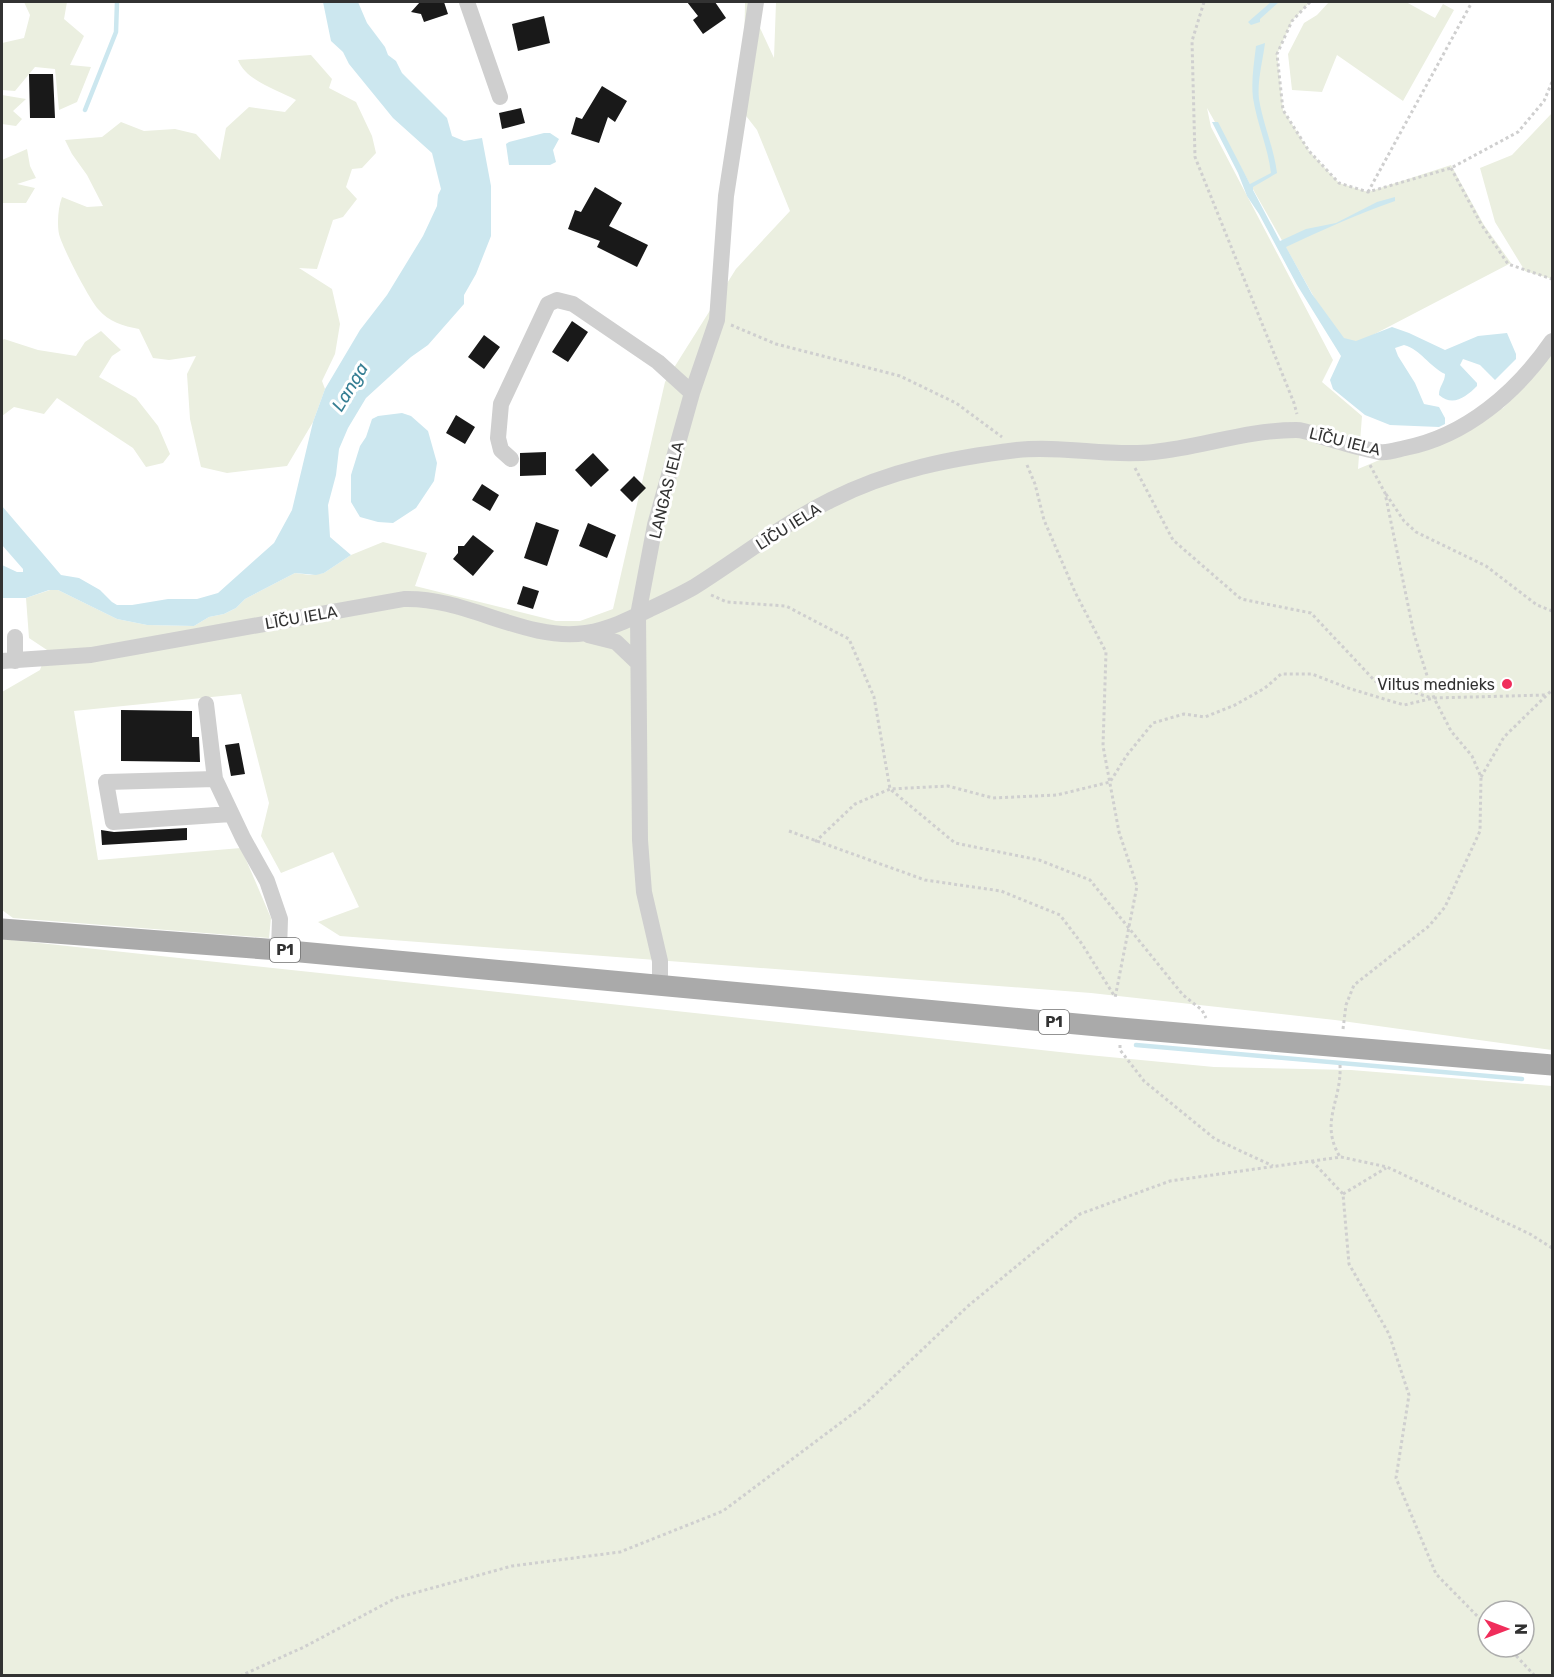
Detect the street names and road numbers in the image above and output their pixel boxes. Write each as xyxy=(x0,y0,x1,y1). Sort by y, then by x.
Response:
street label: LĪČU IELA xyxy=(1307,422,1383,460)
street label: LANGAS IELA xyxy=(645,439,688,541)
street label: LĪČU IELA xyxy=(752,498,824,554)
street label: LĪČU IELA xyxy=(263,601,339,633)
road number: P1 xyxy=(270,938,300,962)
road number: P1 xyxy=(1039,1010,1069,1034)

